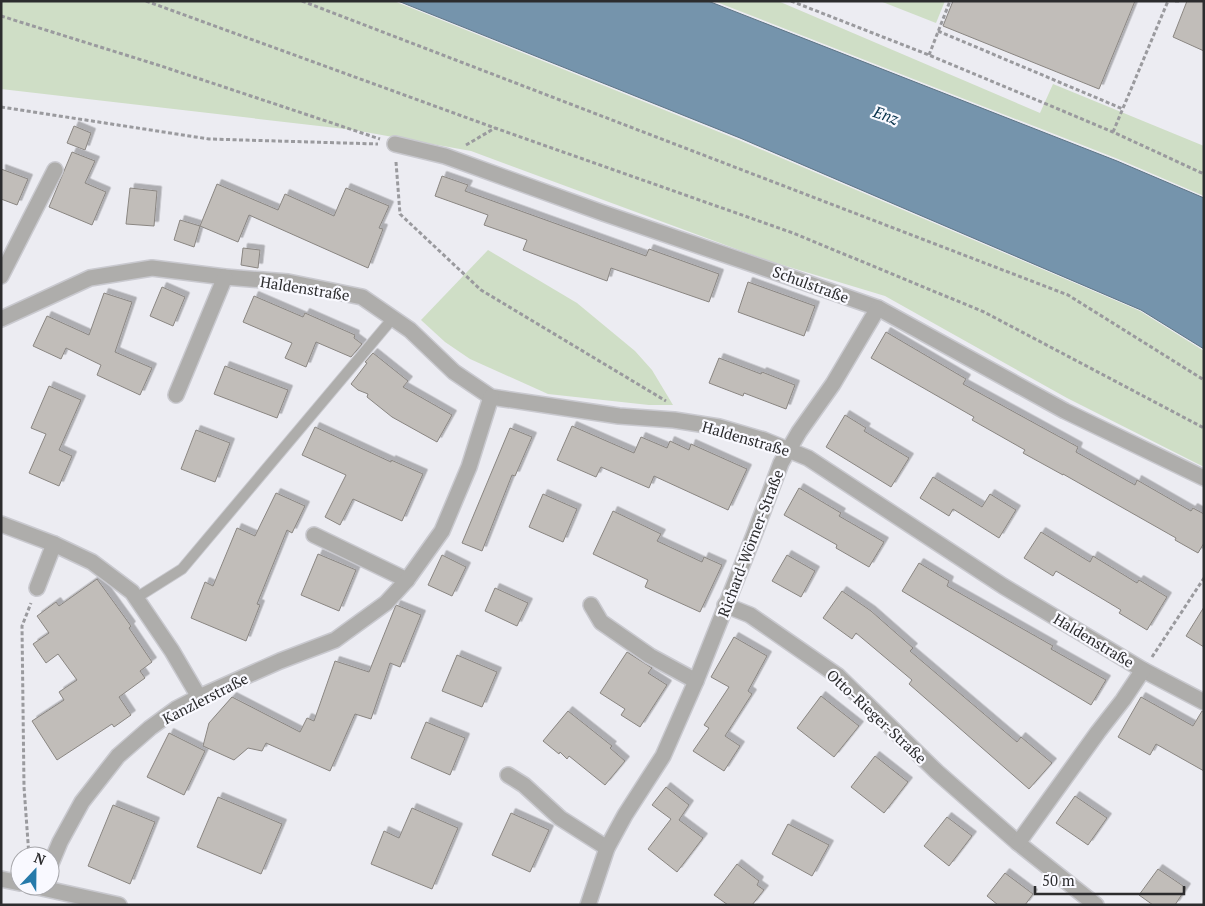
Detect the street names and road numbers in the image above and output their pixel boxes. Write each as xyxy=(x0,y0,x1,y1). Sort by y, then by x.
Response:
street label: Schulstraße xyxy=(770,261,852,307)
street label: Haldenstraße xyxy=(259,271,351,305)
street label: Haldenstraße xyxy=(700,416,792,460)
street label: Richard-Wörner-Straße xyxy=(713,466,787,620)
street label: Haldenstraße xyxy=(1050,608,1138,672)
street label: Otto-Rieger-Straße xyxy=(823,665,931,767)
street label: Kanzlerstraße xyxy=(159,668,251,728)

